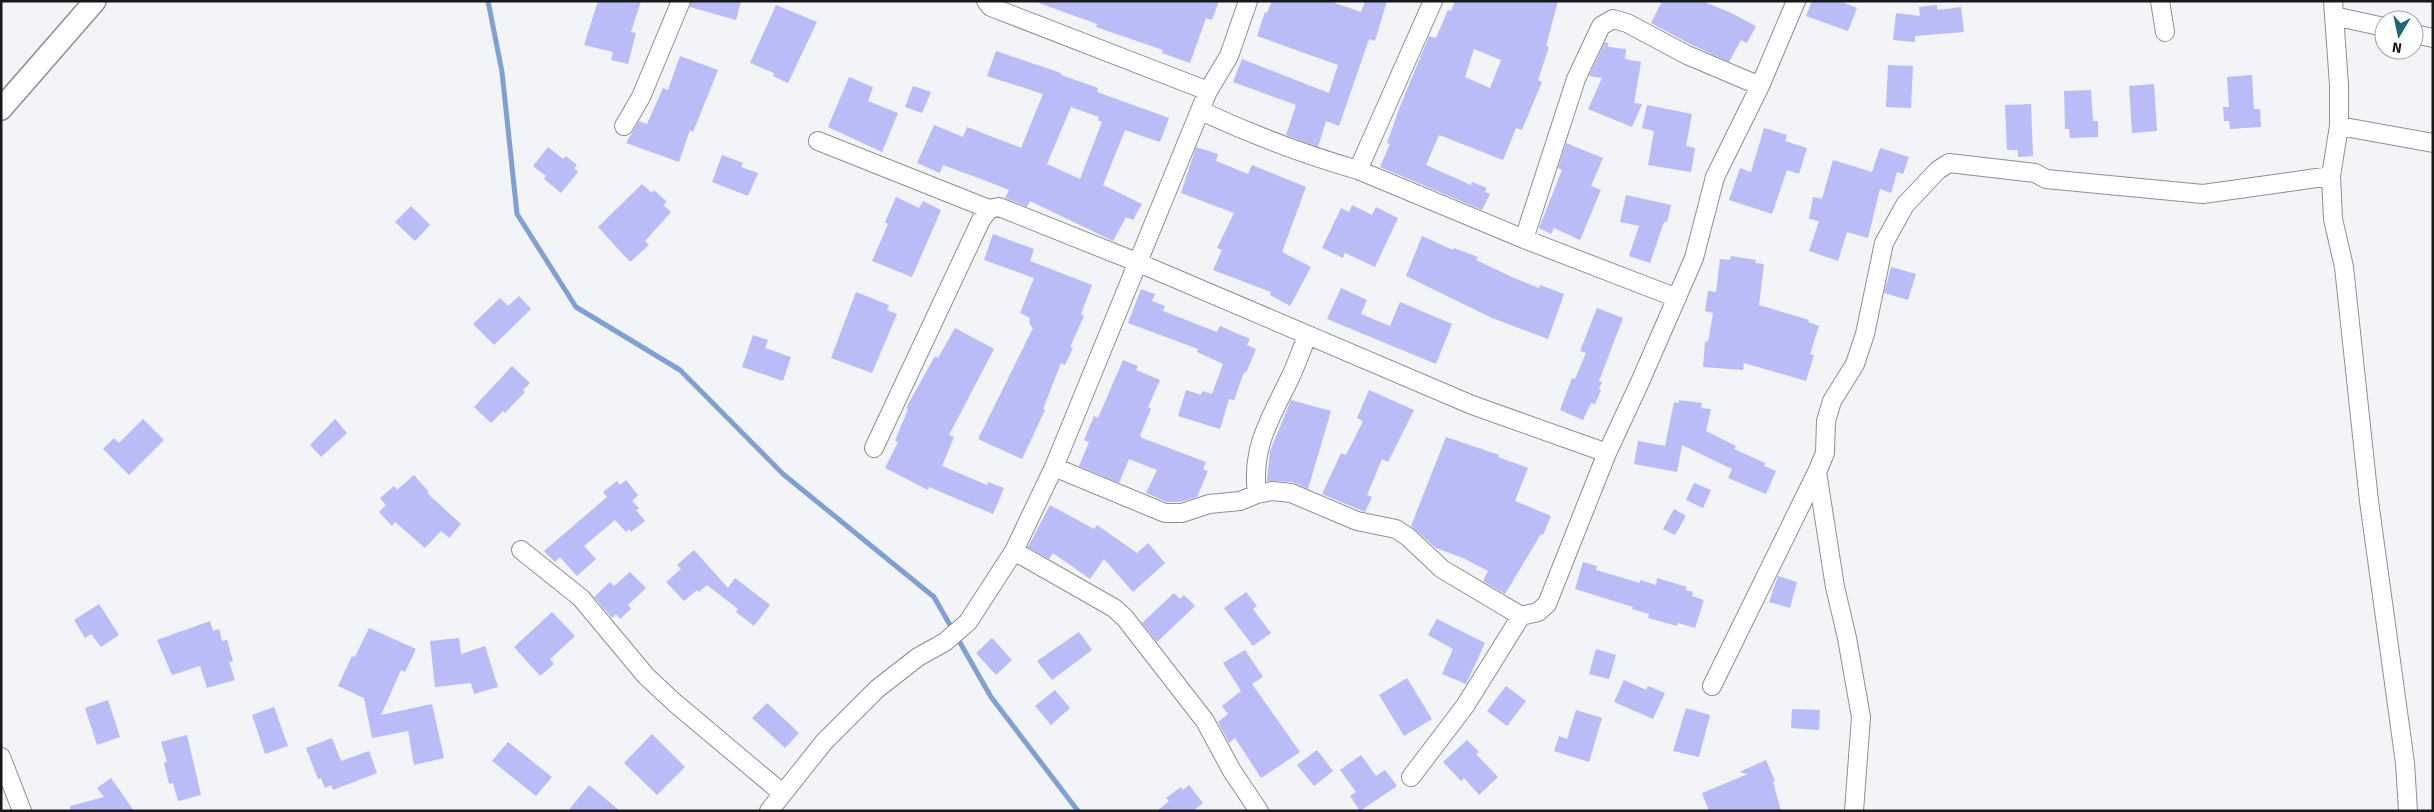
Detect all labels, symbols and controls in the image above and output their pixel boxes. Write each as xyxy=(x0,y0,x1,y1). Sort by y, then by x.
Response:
north arrow xyxy=(2374,10,2424,60)
text: N xyxy=(2391,38,2403,57)

